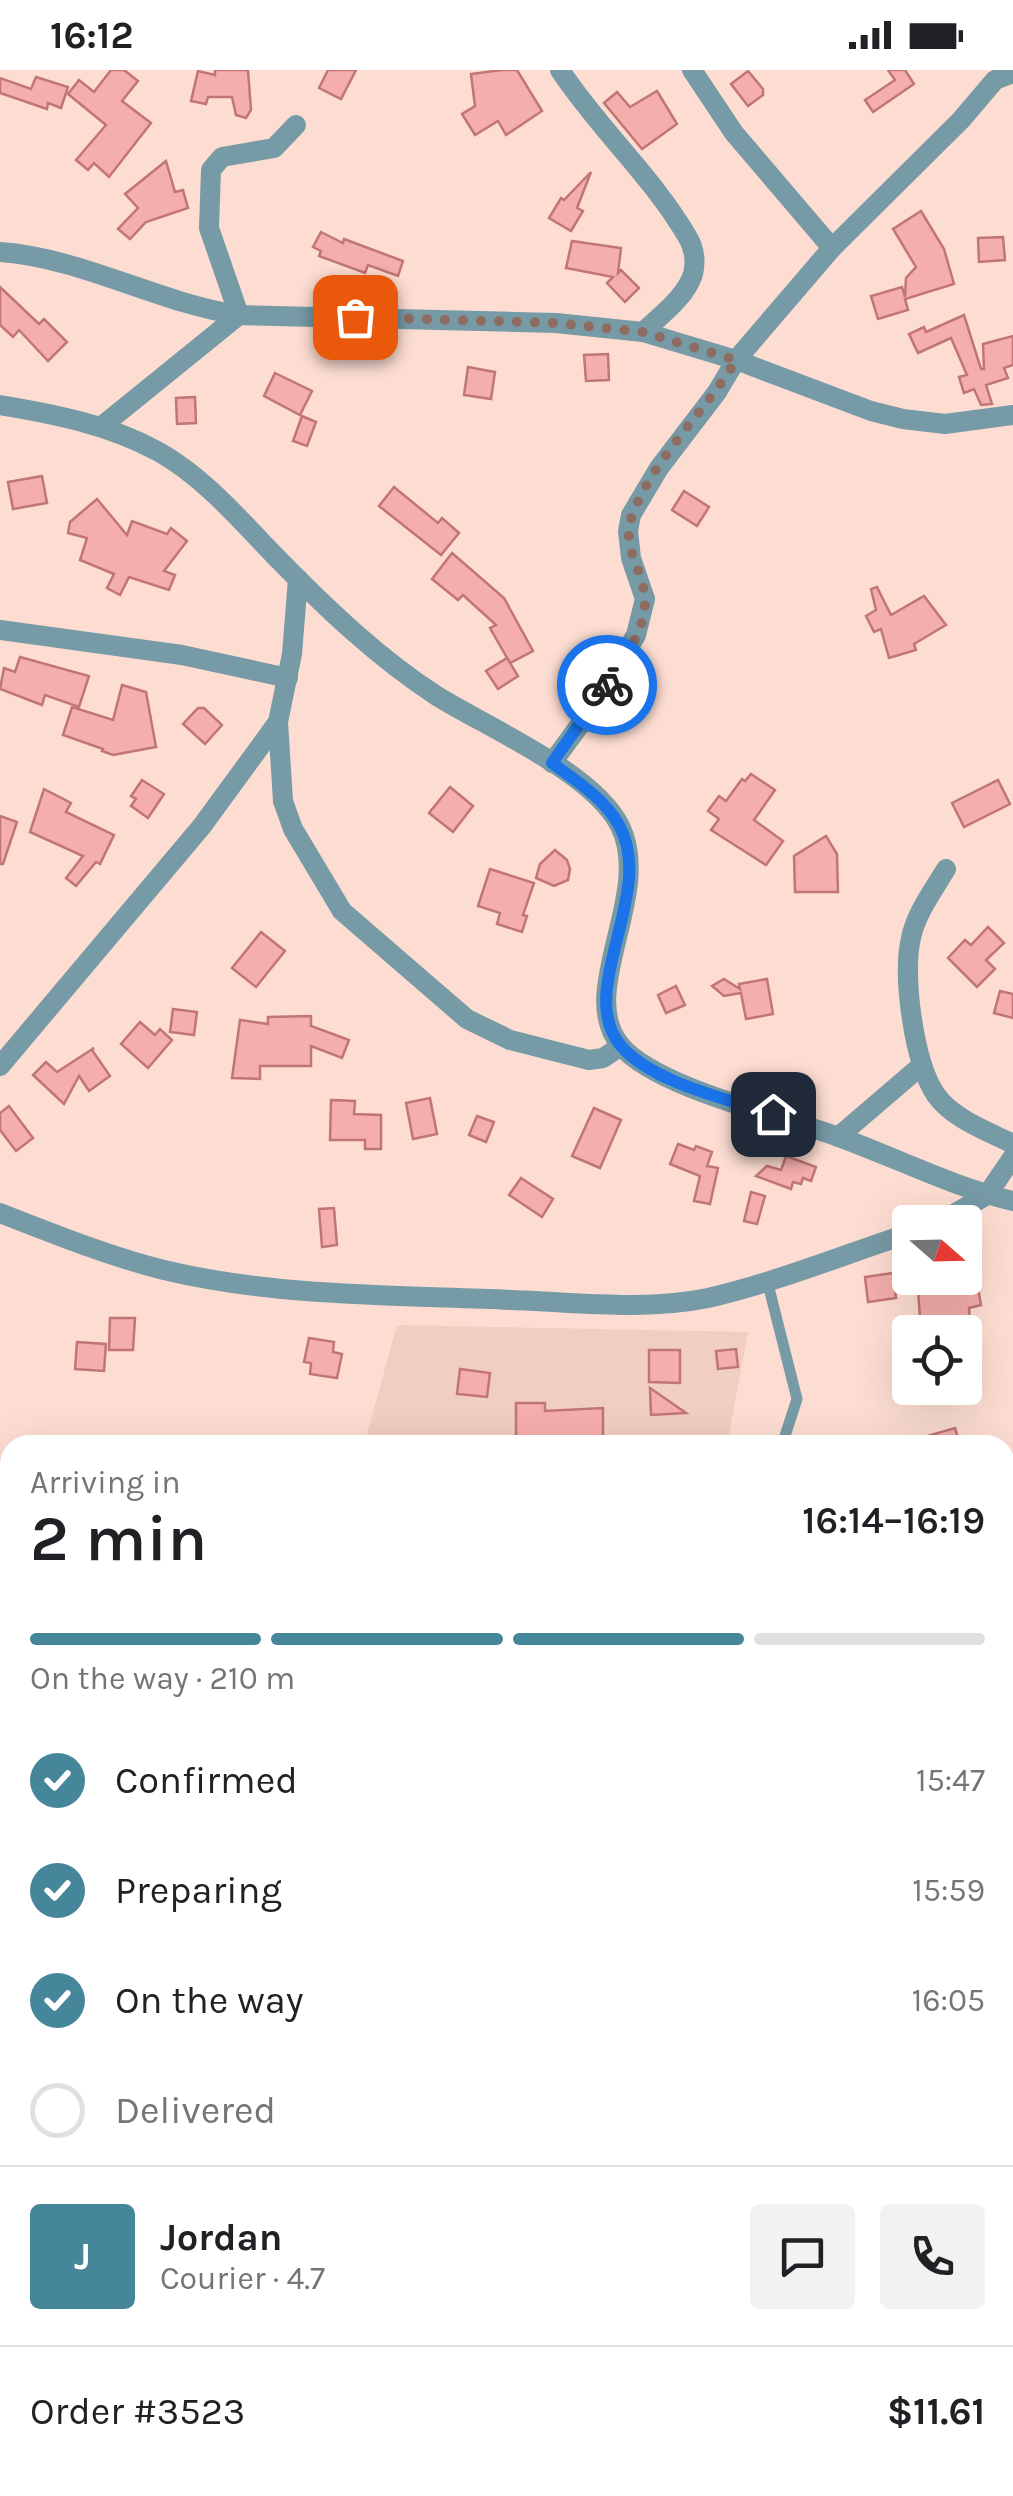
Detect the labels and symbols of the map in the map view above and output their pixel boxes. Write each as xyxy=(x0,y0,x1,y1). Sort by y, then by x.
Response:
pin xyxy=(313,275,398,360)
courier xyxy=(557,635,657,735)
pin xyxy=(731,1072,816,1157)
north arrow xyxy=(892,1205,982,1295)

